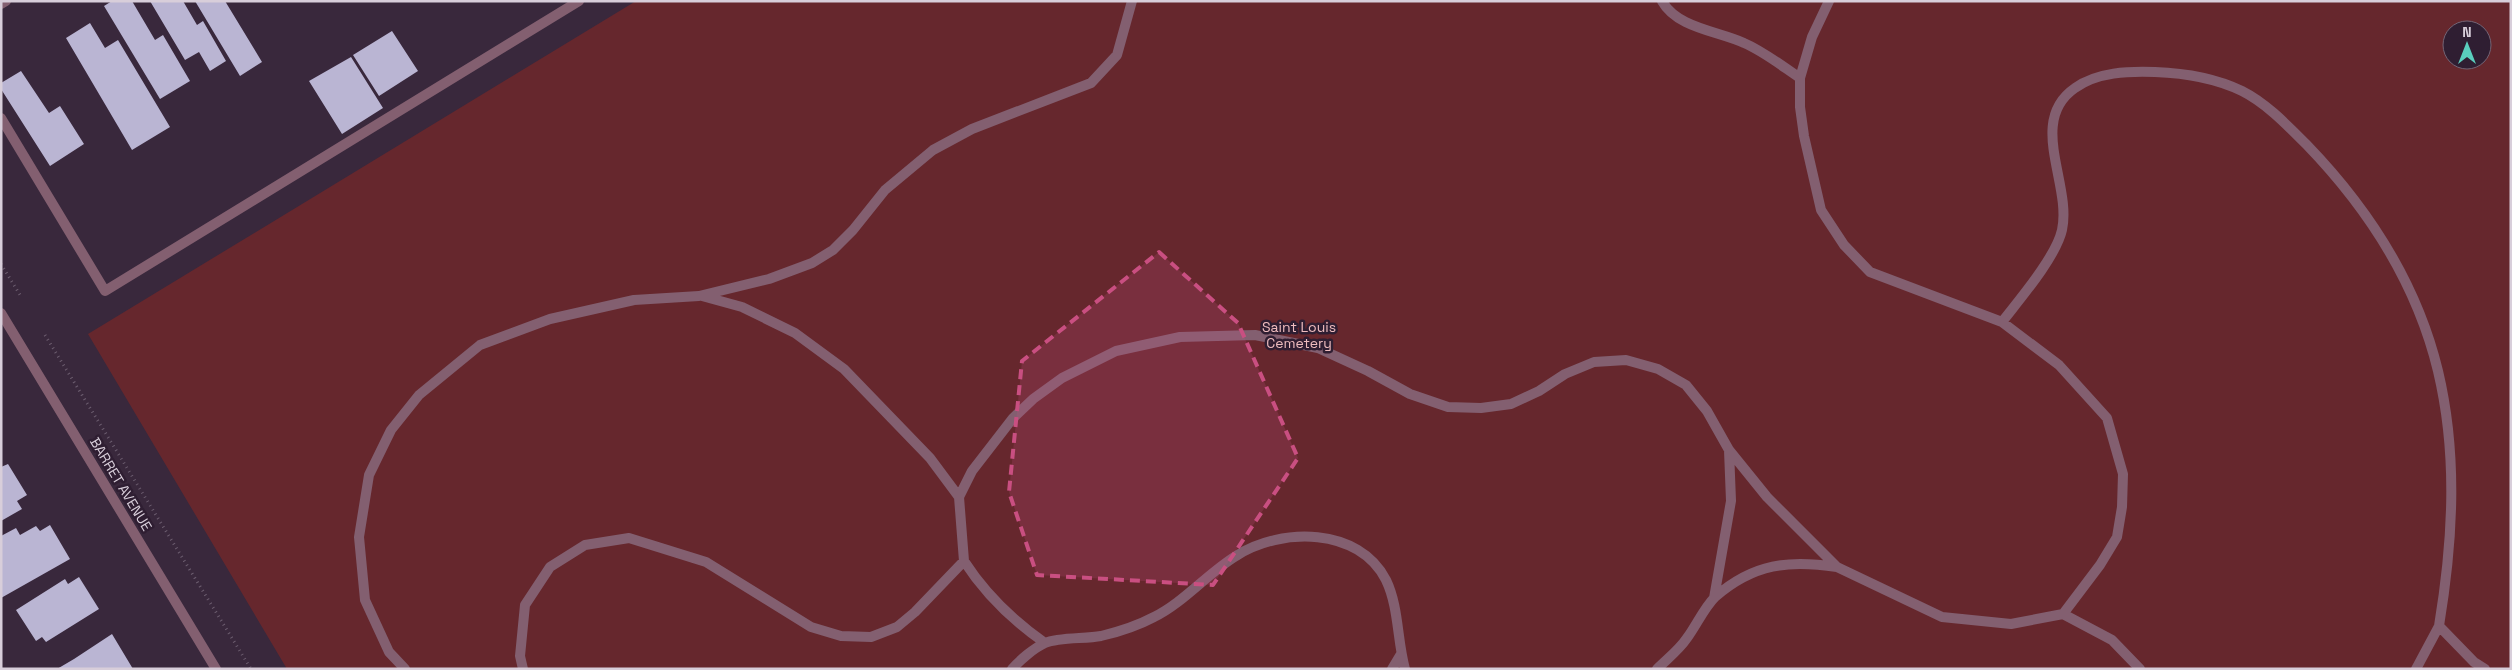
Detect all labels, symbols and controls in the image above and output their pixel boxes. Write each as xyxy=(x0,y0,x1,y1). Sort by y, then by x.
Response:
north arrow xyxy=(2442,20,2492,70)
text: N xyxy=(2462,23,2472,41)
park label: Saint Louis Cemetery xyxy=(1262,318,1336,352)
street label: BARRET AVENUE xyxy=(86,434,156,534)

